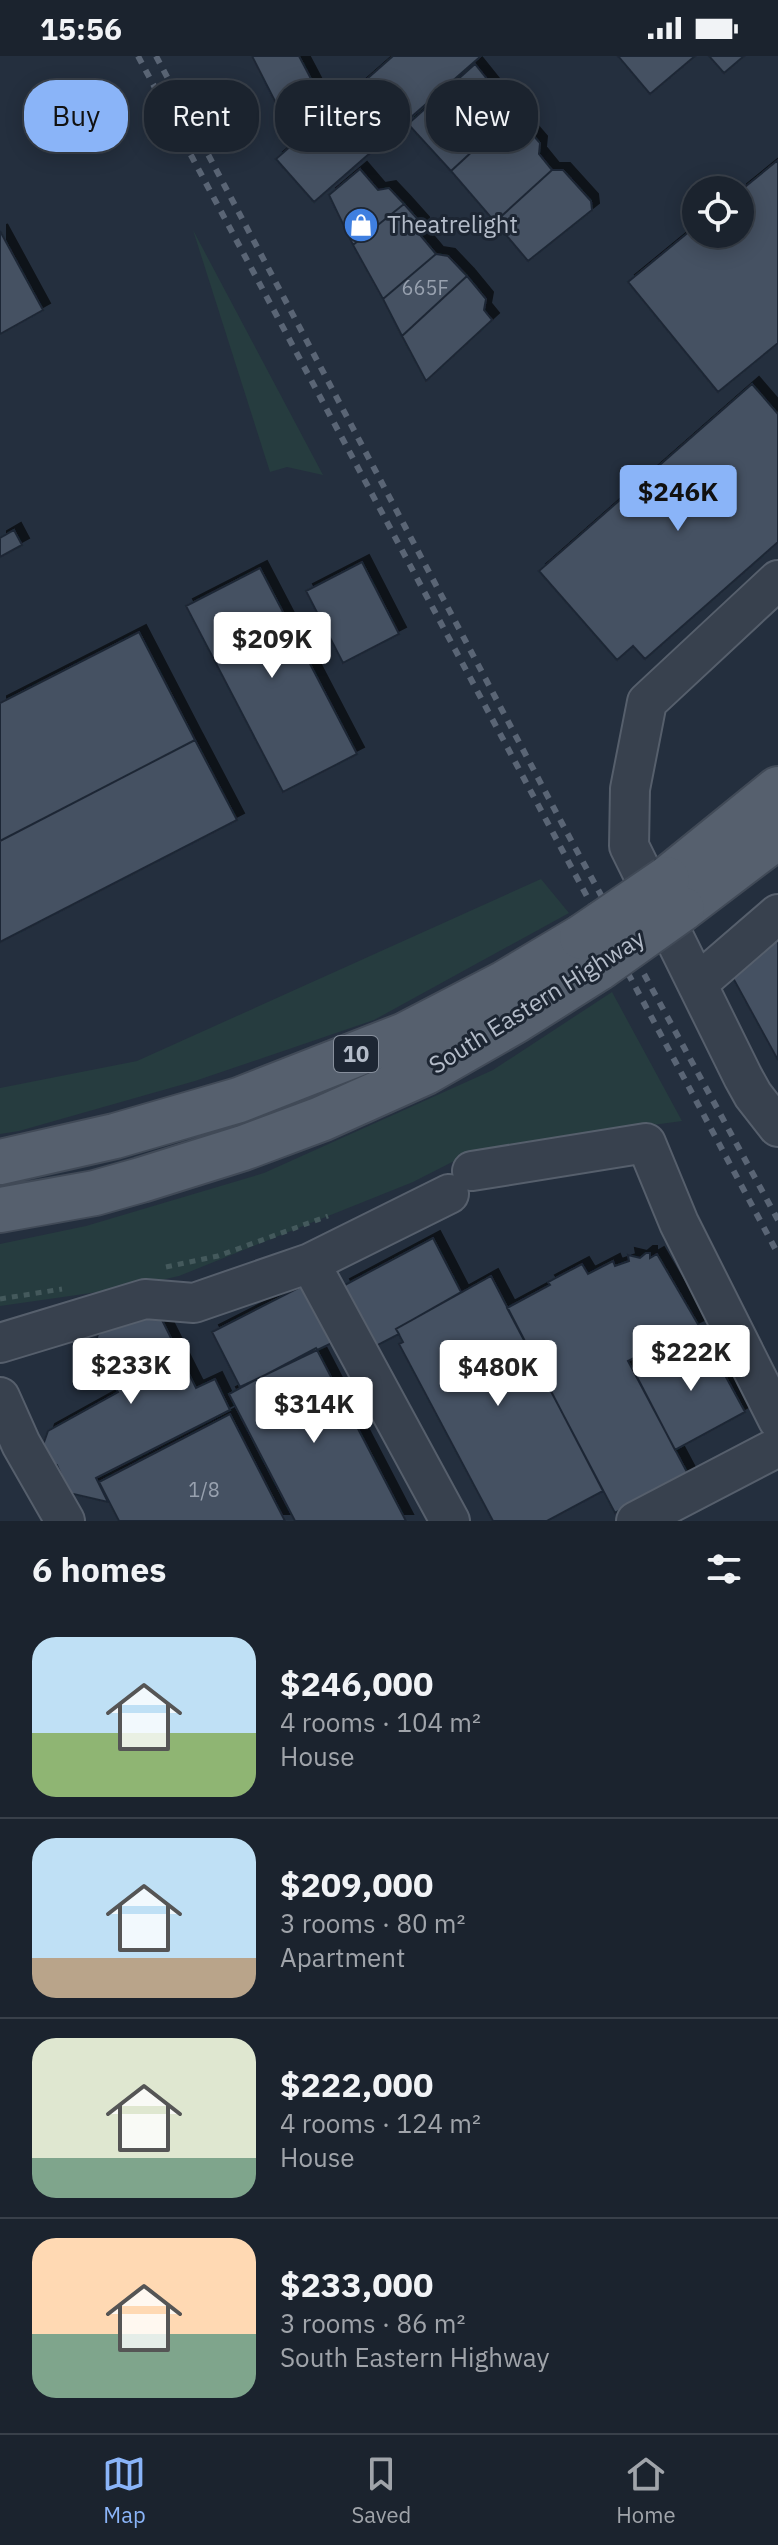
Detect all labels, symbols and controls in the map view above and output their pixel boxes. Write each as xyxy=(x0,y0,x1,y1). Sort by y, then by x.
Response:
text: 15:56 xyxy=(40,9,122,48)
chip: Buy xyxy=(24,80,128,152)
chip: Rent xyxy=(144,80,259,152)
chip: Filters xyxy=(275,80,410,152)
chip: New xyxy=(426,80,538,152)
map controls xyxy=(682,176,754,248)
button: locate xyxy=(682,176,754,248)
shop icon: Theatrelight xyxy=(342,206,380,244)
place label: Theatrelight xyxy=(387,208,518,240)
house number: 665F xyxy=(401,274,449,301)
pin: $246K xyxy=(622,465,734,533)
text: $246K xyxy=(638,474,718,508)
pin: $209K xyxy=(216,612,328,680)
text: $209K xyxy=(232,621,312,655)
street label: South Eastern Highway xyxy=(423,922,650,1081)
road number: 10 xyxy=(334,1036,378,1072)
pin: $222K xyxy=(635,1325,747,1393)
text: $222K xyxy=(651,1334,731,1368)
pin: $233K xyxy=(75,1338,187,1406)
pin: $480K xyxy=(442,1340,554,1408)
text: $233K xyxy=(91,1347,171,1381)
text: $480K xyxy=(458,1349,538,1383)
pin: $314K xyxy=(258,1377,370,1445)
text: $314K xyxy=(274,1386,354,1420)
house number: 1/8 xyxy=(188,1476,220,1503)
text: 6 homes xyxy=(32,1547,167,1591)
icon: filters xyxy=(702,1547,746,1591)
text: $246,000 xyxy=(280,1661,433,1705)
icon: home xyxy=(96,1669,192,1765)
text: 4 rooms · 104 m² xyxy=(280,1705,481,1739)
text: House xyxy=(280,1739,355,1773)
text: $209,000 xyxy=(280,1862,433,1906)
icon: home xyxy=(96,1870,192,1966)
text: 3 rooms · 80 m² xyxy=(280,1906,465,1940)
text: Apartment xyxy=(280,1940,405,1974)
text: $222,000 xyxy=(280,2062,433,2106)
icon: home xyxy=(96,2070,192,2166)
text: 4 rooms · 124 m² xyxy=(280,2106,481,2140)
text: House xyxy=(280,2140,355,2174)
text: $233,000 xyxy=(280,2262,433,2306)
icon: home xyxy=(96,2270,192,2366)
text: 3 rooms · 86 m² xyxy=(280,2306,465,2340)
text: South Eastern Highway xyxy=(280,2340,549,2374)
tab: Map xyxy=(102,2452,146,2529)
tab: Saved xyxy=(351,2452,411,2529)
tab: Home xyxy=(616,2452,675,2529)

